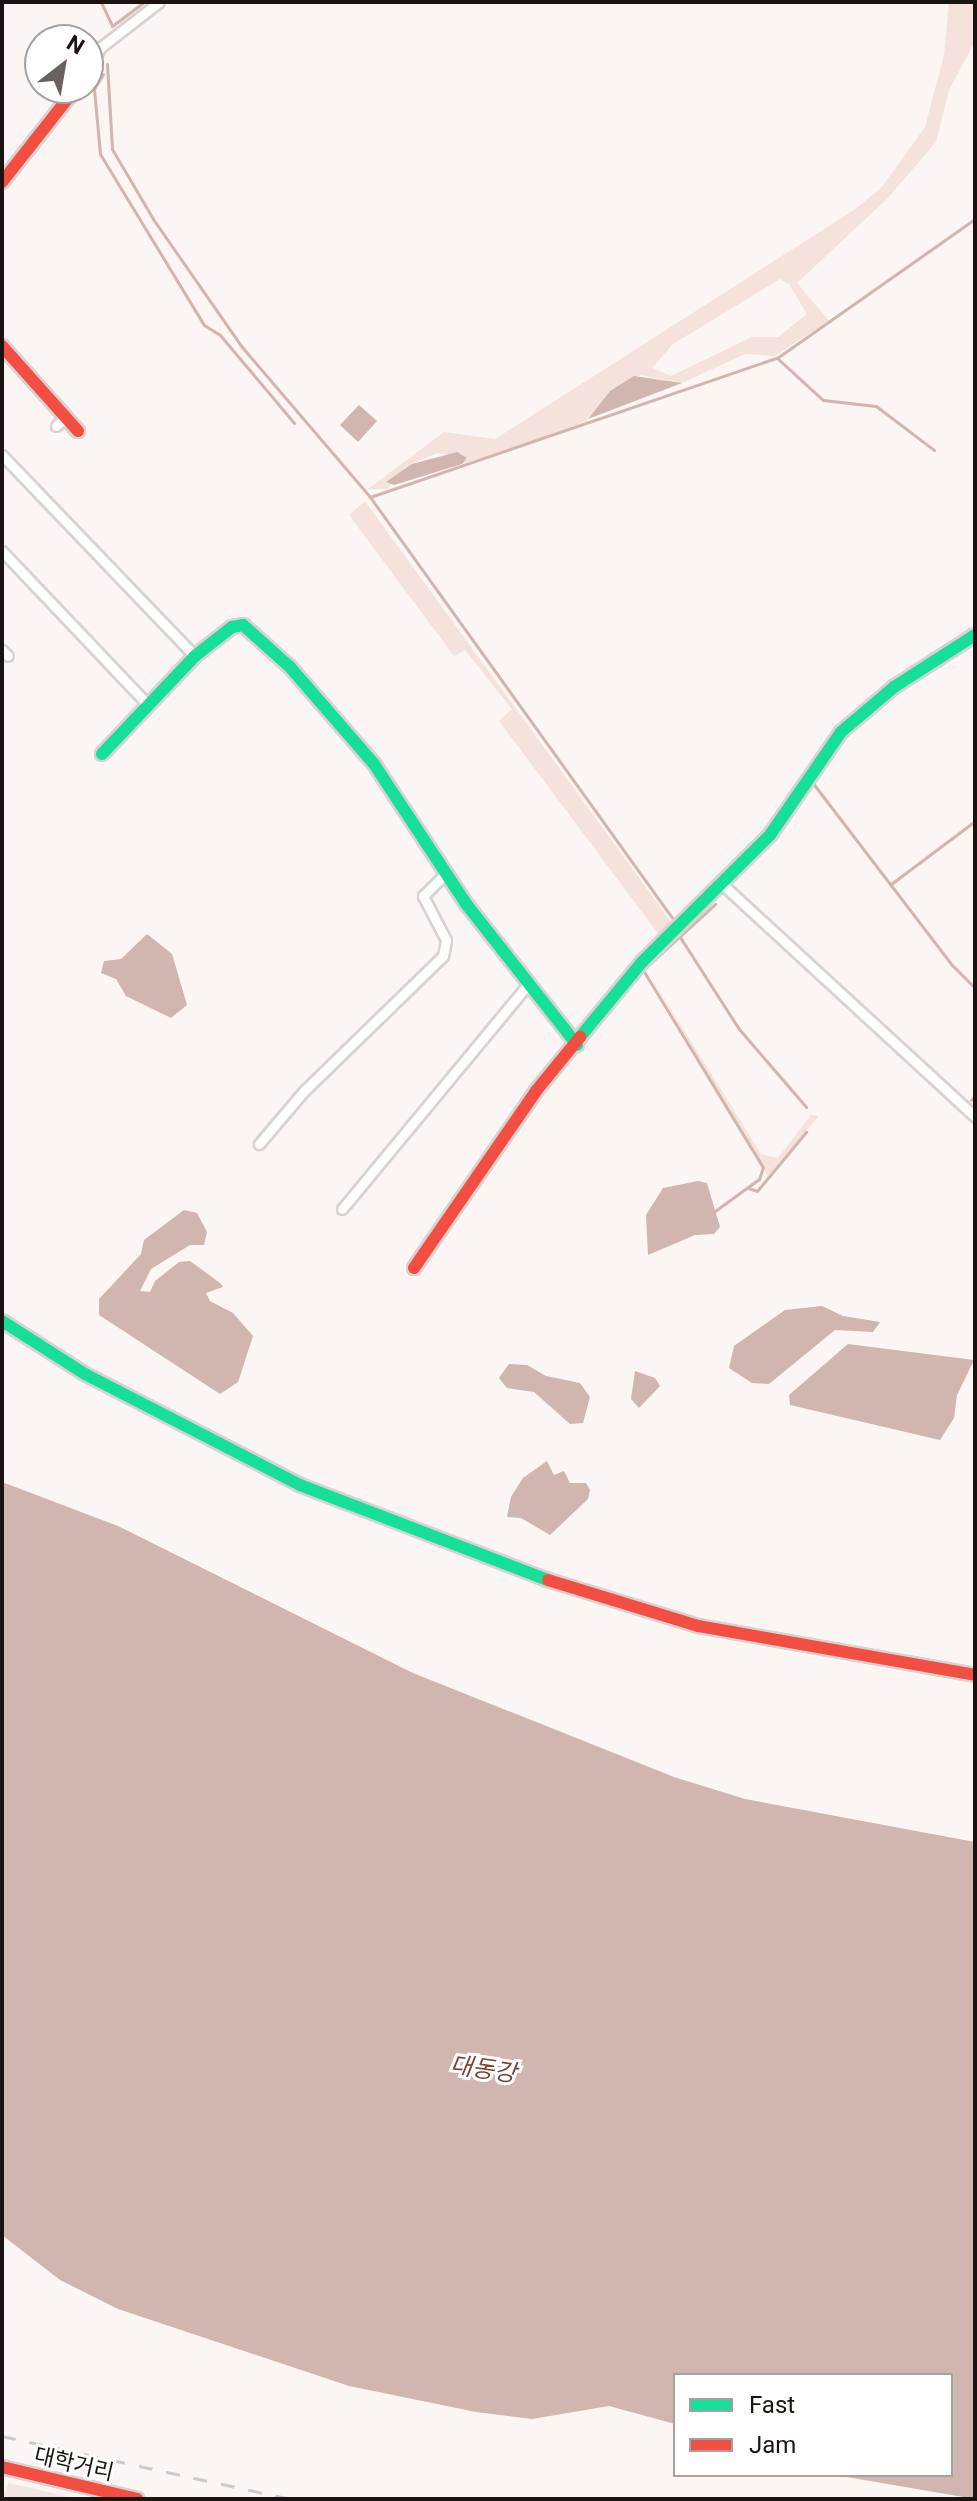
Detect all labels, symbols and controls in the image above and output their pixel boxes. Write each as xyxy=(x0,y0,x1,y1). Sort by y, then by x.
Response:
north arrow xyxy=(24,24,104,104)
text: N xyxy=(62,30,89,59)
water label: 대동강 xyxy=(448,2051,518,2089)
legend xyxy=(673,2373,953,2477)
text: Fast xyxy=(749,2391,795,2419)
text: Jam xyxy=(749,2431,796,2459)
street label: 대학거리 xyxy=(32,2442,116,2486)

